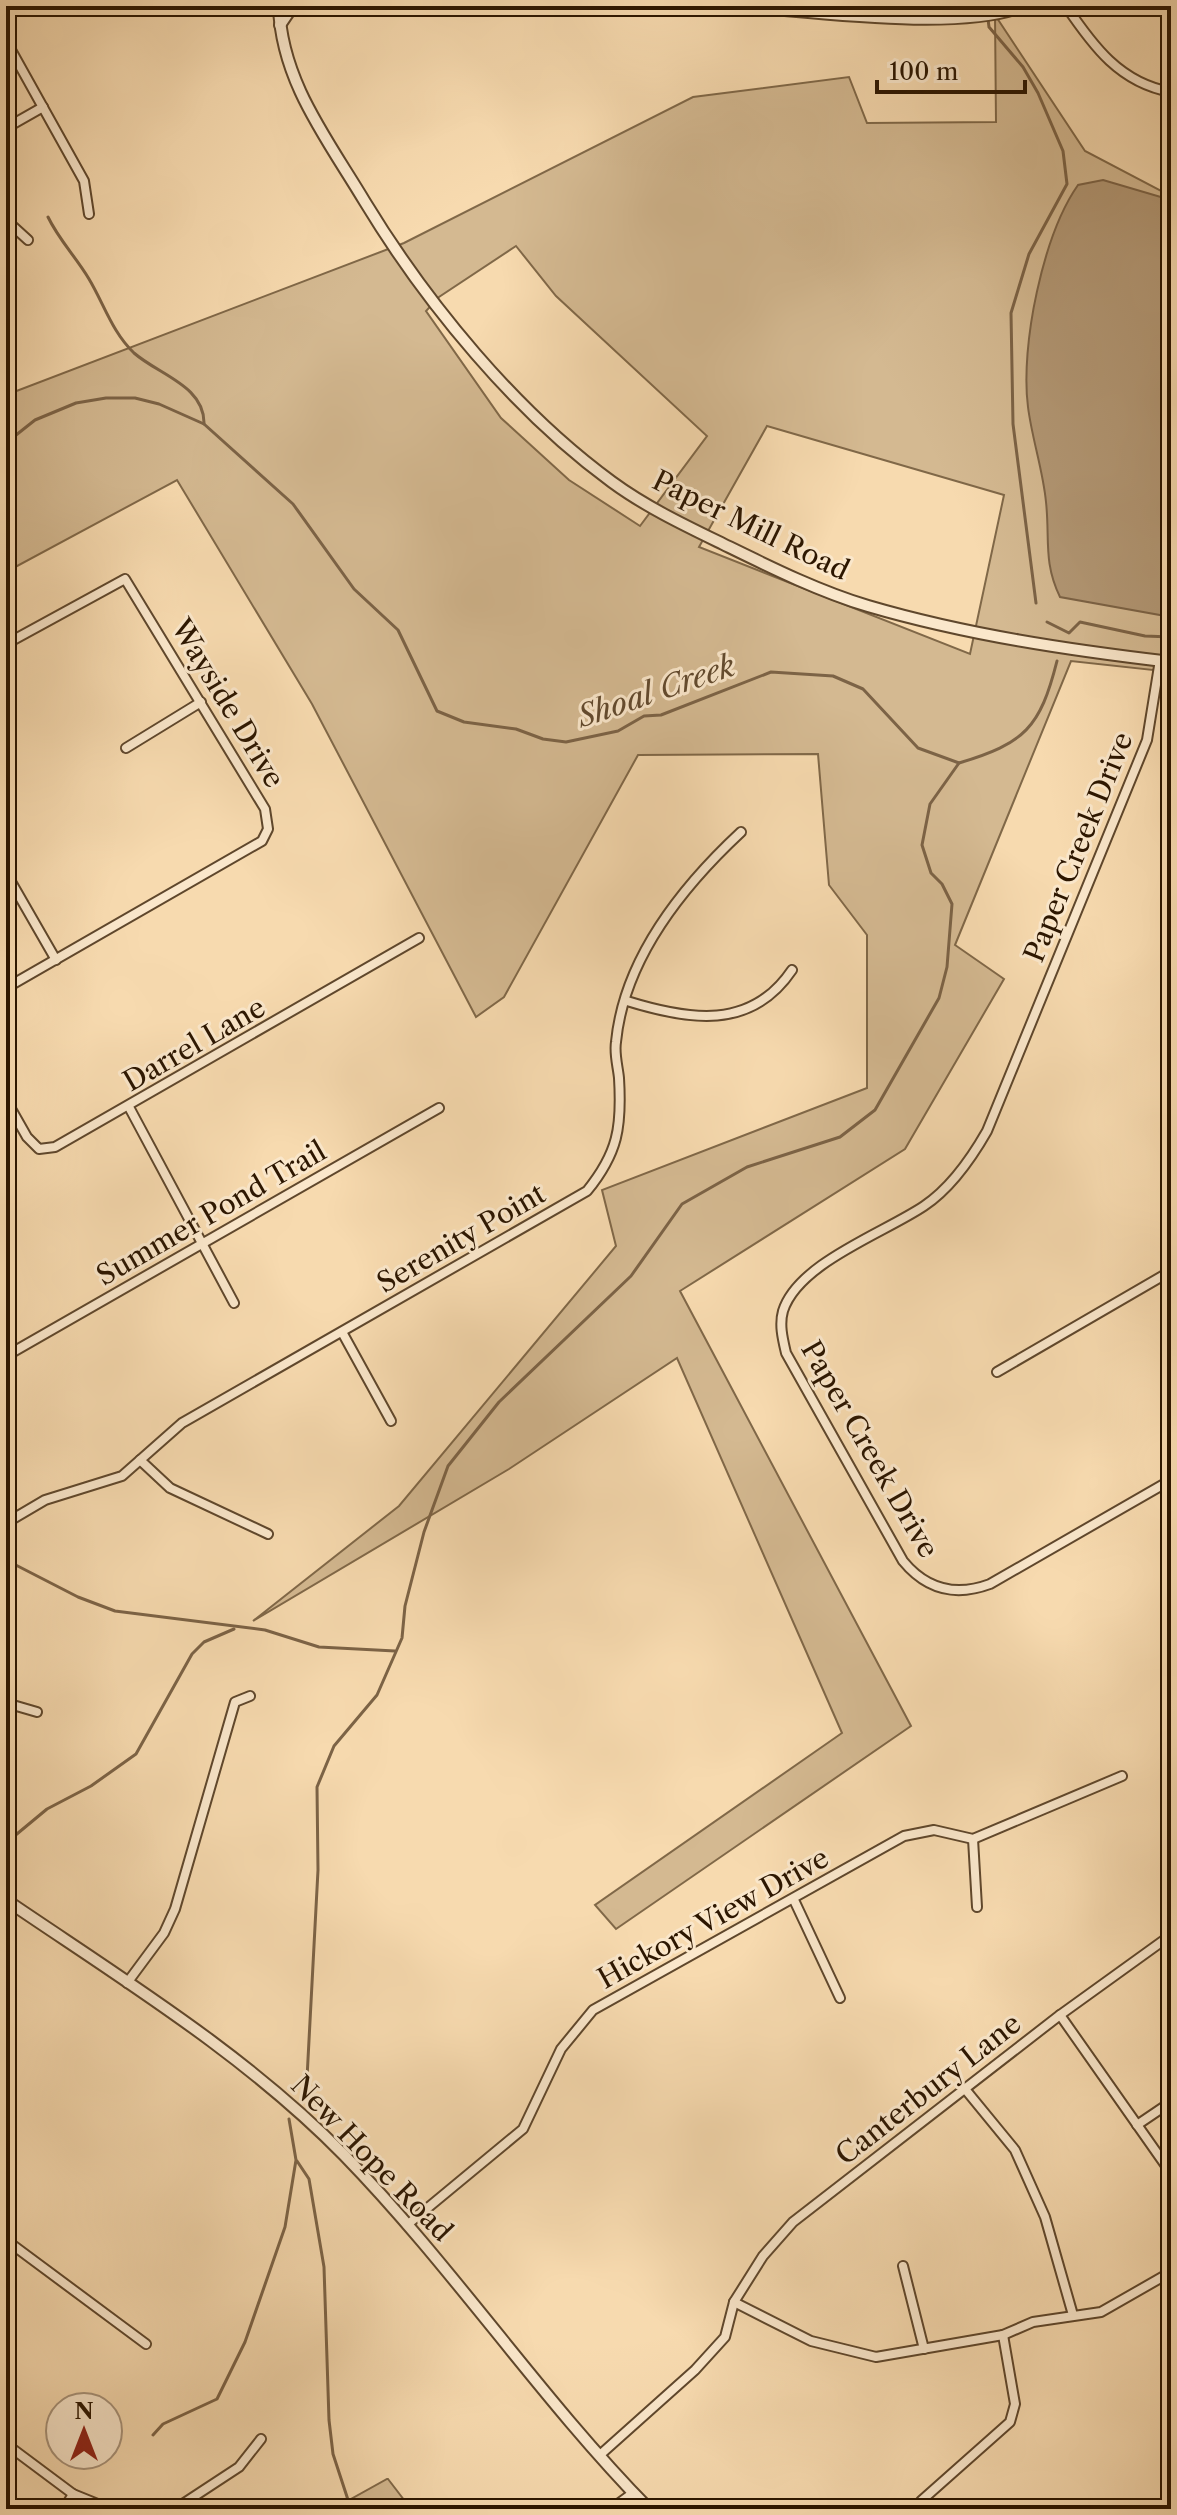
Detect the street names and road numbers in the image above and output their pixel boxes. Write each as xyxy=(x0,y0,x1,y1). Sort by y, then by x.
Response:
street label: Paper Mill Road xyxy=(647,463,855,587)
street label: Wayside Drive xyxy=(164,612,292,794)
street label: Paper Creek Drive xyxy=(1016,727,1140,967)
street label: Darrel Lane xyxy=(117,990,271,1098)
street label: Summer Pond Trail xyxy=(90,1133,332,1293)
street label: Serenity Point xyxy=(371,1176,551,1300)
street label: Paper Creek Drive xyxy=(794,1335,946,1563)
street label: Hickory View Drive xyxy=(592,1840,834,1996)
street label: Canterbury Lane xyxy=(829,2006,1027,2172)
street label: New Hope Road xyxy=(284,2068,460,2248)

